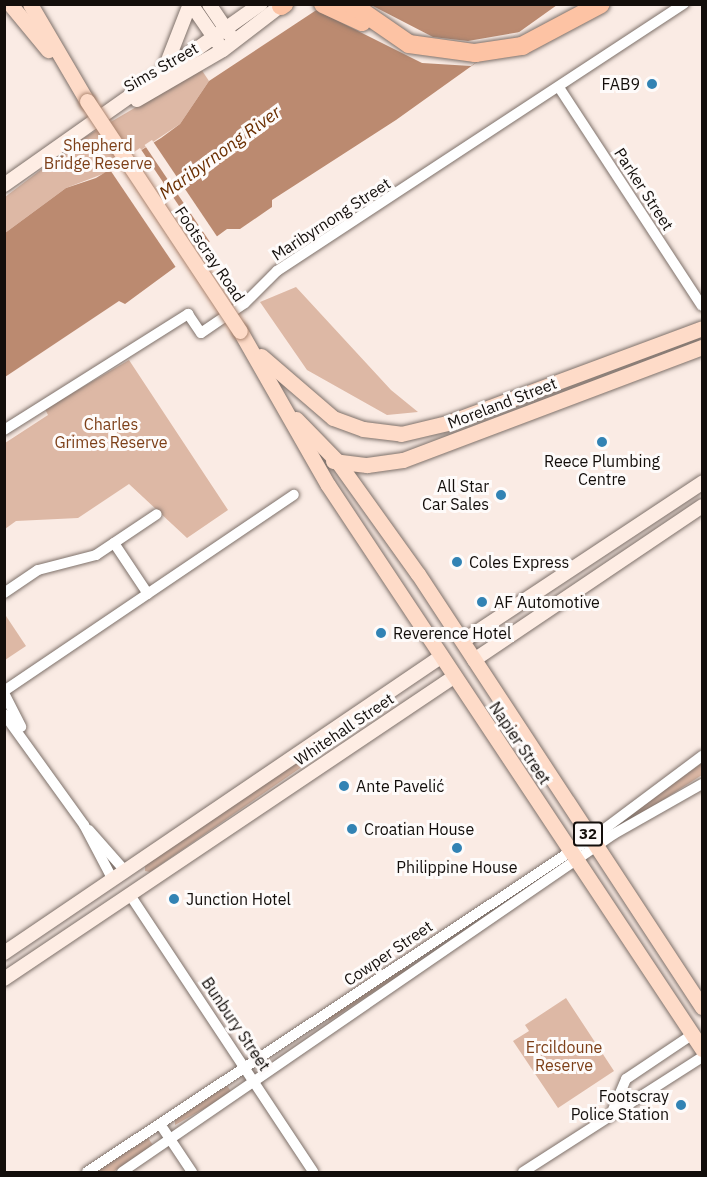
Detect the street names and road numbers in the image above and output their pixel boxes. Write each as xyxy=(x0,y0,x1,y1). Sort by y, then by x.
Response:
street label: Sims Street xyxy=(120,38,202,96)
street label: Parker Street xyxy=(610,144,678,234)
street label: Maribyrnong Street xyxy=(268,173,394,265)
street label: Footscray Road xyxy=(171,203,249,305)
street label: Moreland Street xyxy=(445,373,559,433)
street label: Whitehall Street xyxy=(291,689,397,769)
street label: Napier Street xyxy=(485,698,555,788)
road number: 32 xyxy=(573,822,603,846)
street label: Cowper Street xyxy=(340,916,436,990)
street label: Bunbury Street xyxy=(198,974,274,1074)

